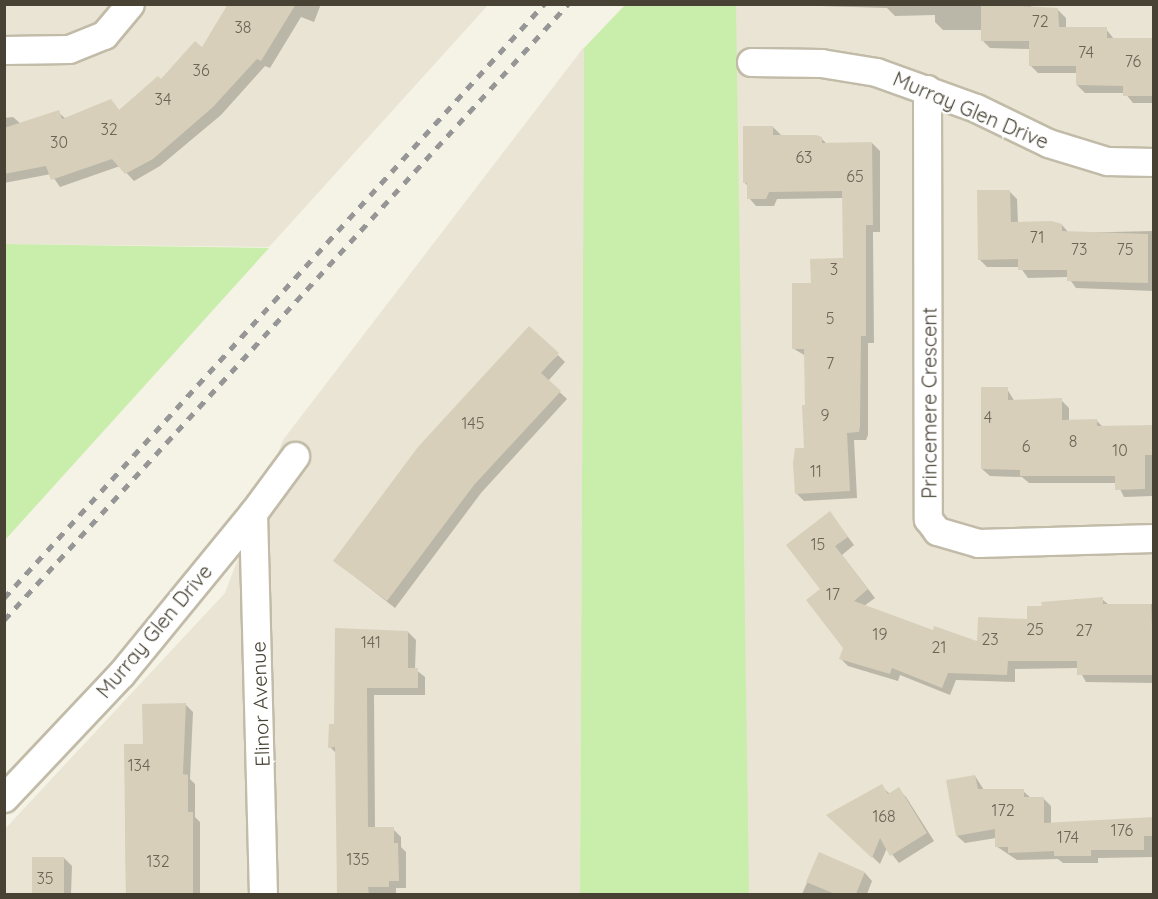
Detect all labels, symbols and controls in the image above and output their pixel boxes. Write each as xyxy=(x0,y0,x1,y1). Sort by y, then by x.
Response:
house number: 72 xyxy=(1031,11,1049,31)
house number: 38 xyxy=(234,17,252,37)
house number: 74 xyxy=(1078,42,1094,62)
house number: 76 xyxy=(1125,51,1141,71)
house number: 36 xyxy=(193,60,209,80)
street label: Murray Glen Drive xyxy=(890,66,1052,154)
house number: 34 xyxy=(155,89,171,109)
house number: 32 xyxy=(100,119,118,139)
house number: 30 xyxy=(50,132,68,152)
house number: 63 xyxy=(796,147,812,167)
house number: 65 xyxy=(846,166,864,186)
house number: 71 xyxy=(1030,227,1044,247)
house number: 73 xyxy=(1071,239,1087,259)
house number: 75 xyxy=(1117,239,1133,259)
house number: 3 xyxy=(830,259,838,279)
street label: Princemere Crescent xyxy=(917,307,941,499)
house number: 5 xyxy=(826,308,834,328)
house number: 7 xyxy=(826,353,834,373)
house number: 9 xyxy=(821,405,829,425)
house number: 4 xyxy=(984,407,992,427)
house number: 145 xyxy=(462,413,484,433)
house number: 8 xyxy=(1069,431,1077,451)
house number: 6 xyxy=(1022,436,1030,456)
house number: 10 xyxy=(1112,440,1128,460)
house number: 11 xyxy=(810,461,822,481)
house number: 15 xyxy=(811,534,825,554)
street label: Murray Glen Drive xyxy=(91,559,217,703)
house number: 17 xyxy=(826,584,840,604)
house number: 25 xyxy=(1026,619,1044,639)
house number: 27 xyxy=(1076,620,1092,640)
house number: 19 xyxy=(873,624,887,644)
house number: 23 xyxy=(981,629,999,649)
house number: 141 xyxy=(361,632,381,652)
house number: 21 xyxy=(932,637,946,657)
street label: Elinor Avenue xyxy=(246,641,274,767)
house number: 134 xyxy=(128,755,150,775)
house number: 172 xyxy=(992,800,1014,820)
house number: 168 xyxy=(872,806,896,826)
house number: 176 xyxy=(1111,820,1133,840)
house number: 174 xyxy=(1057,827,1079,847)
house number: 135 xyxy=(346,849,370,869)
house number: 132 xyxy=(146,851,170,871)
house number: 35 xyxy=(36,868,54,888)

